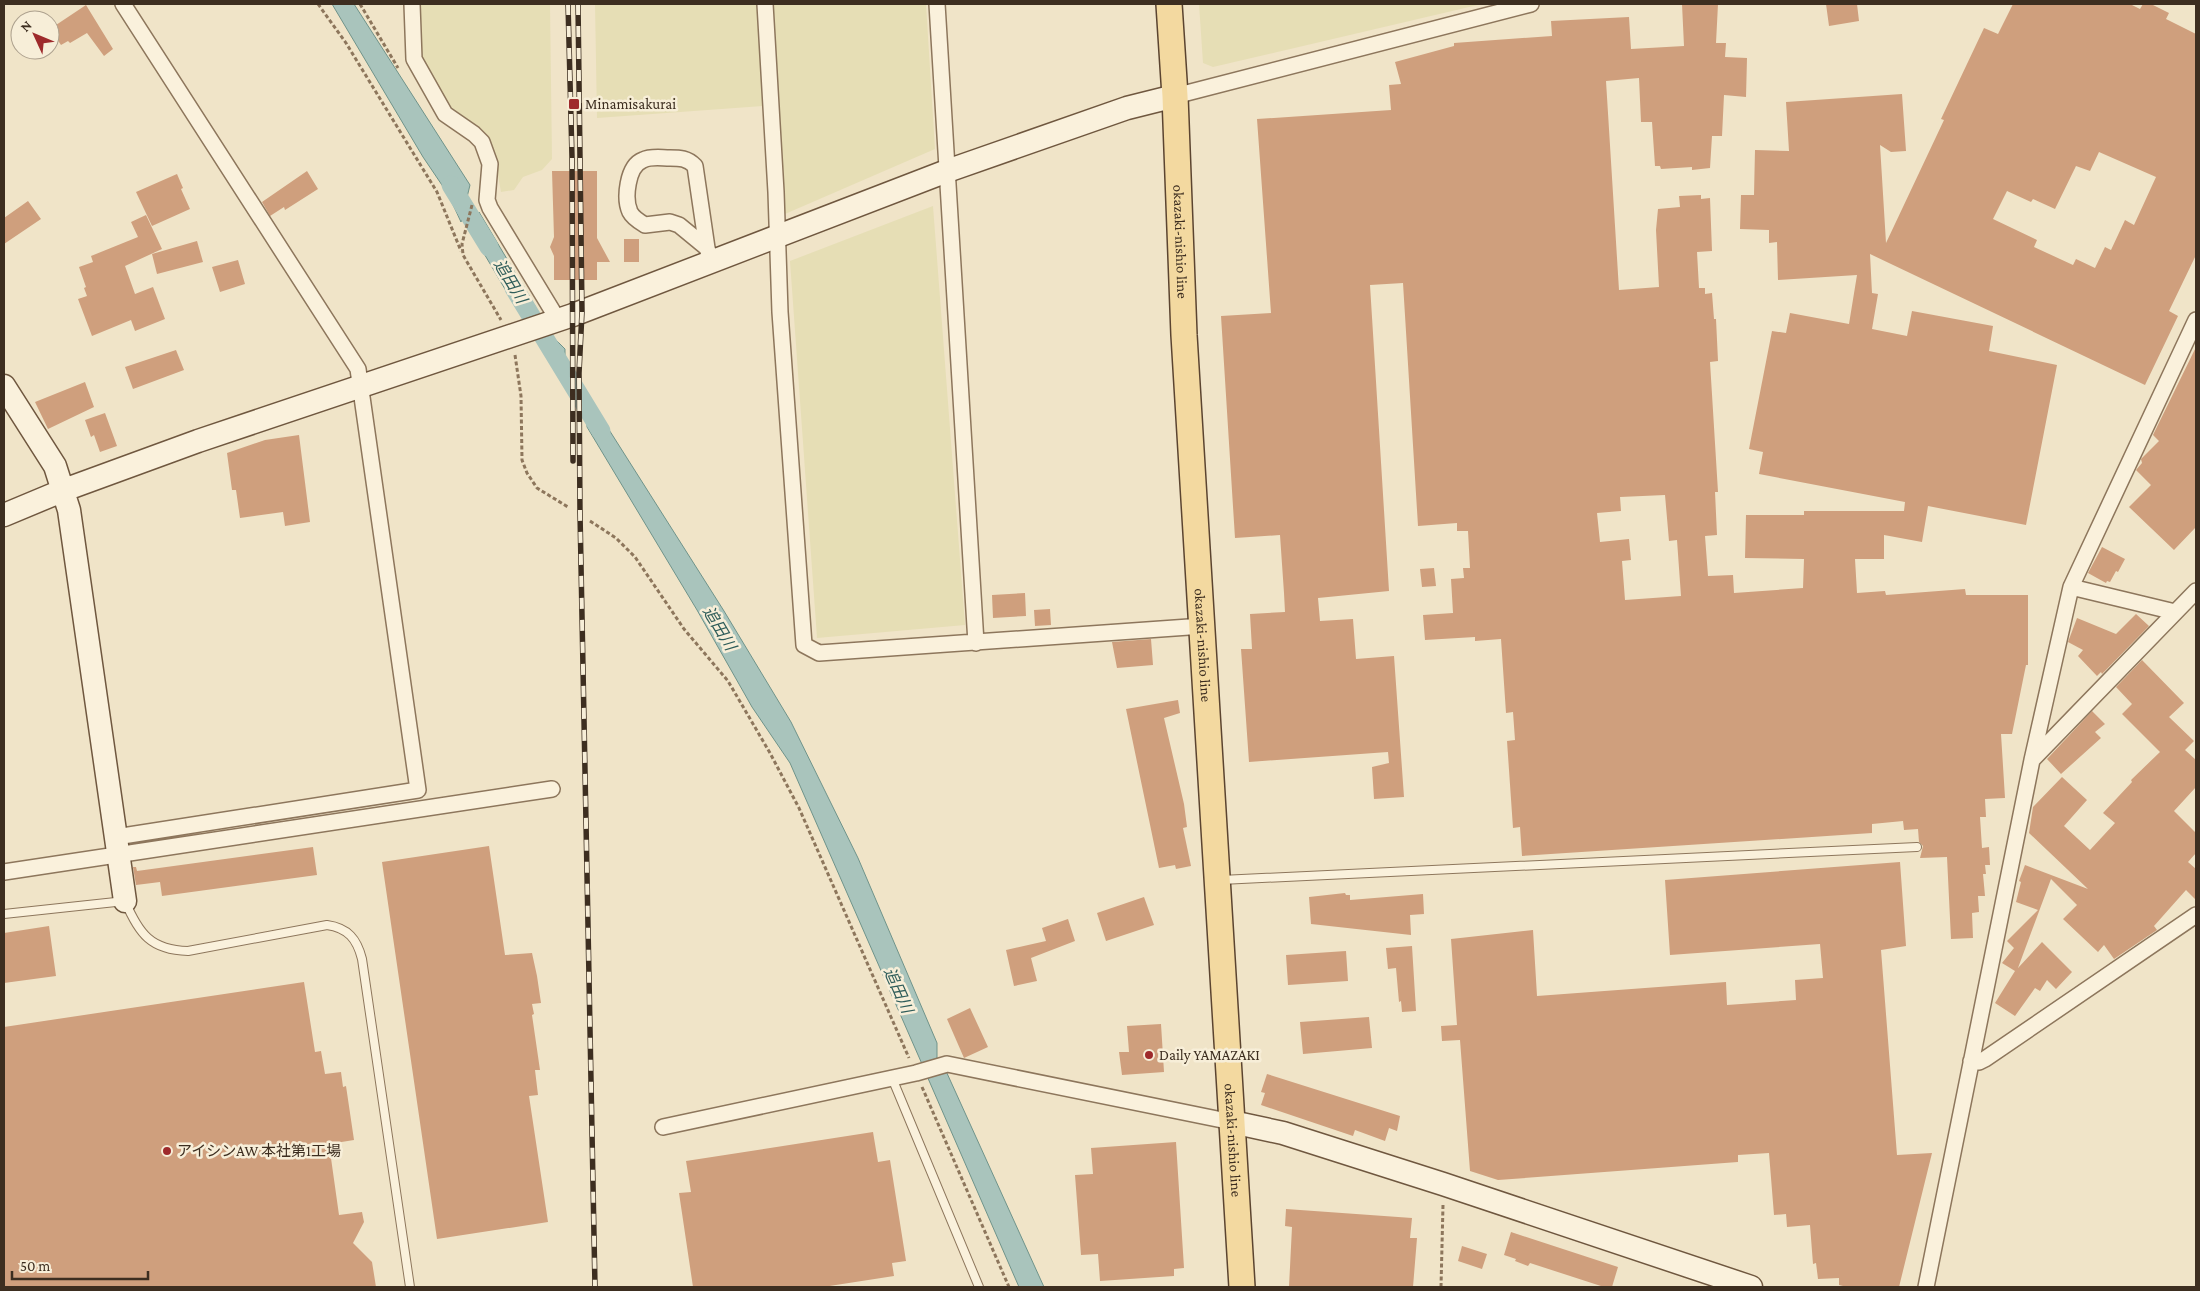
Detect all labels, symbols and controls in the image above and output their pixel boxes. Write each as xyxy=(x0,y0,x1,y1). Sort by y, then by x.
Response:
north arrow xyxy=(10,10,60,60)
text: N xyxy=(17,17,35,35)
place label: Minamisakurai xyxy=(585,96,676,112)
marker: Minamisakurai xyxy=(567,97,581,111)
street label: okazaki-nishio line xyxy=(1170,184,1191,299)
water label: 追田川 xyxy=(491,256,531,308)
street label: okazaki-nishio line xyxy=(1191,588,1214,703)
water label: 追田川 xyxy=(700,603,740,655)
water label: 追田川 xyxy=(881,965,917,1017)
place label: Daily YAMAZAKI xyxy=(1159,1047,1260,1064)
marker: Daily YAMAZAKI xyxy=(1143,1049,1155,1061)
street label: okazaki-nishio line xyxy=(1222,1083,1245,1198)
place label: アイシンAW 本社第1工場 xyxy=(177,1143,341,1159)
marker: アイシンAW 本社第1工場 xyxy=(161,1145,173,1157)
scale bar xyxy=(12,1248,149,1280)
text: 50 m xyxy=(20,1258,50,1274)

